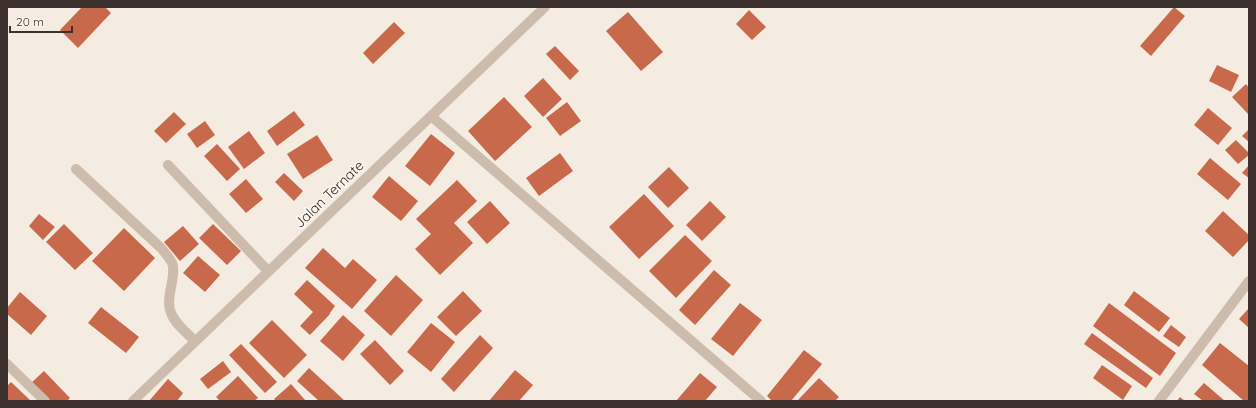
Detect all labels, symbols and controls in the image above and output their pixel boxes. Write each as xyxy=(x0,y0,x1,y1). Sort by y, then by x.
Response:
scale bar xyxy=(10,8,72,34)
text: 20 m xyxy=(16,14,44,29)
street label: Jalan Ternate xyxy=(291,156,367,232)

